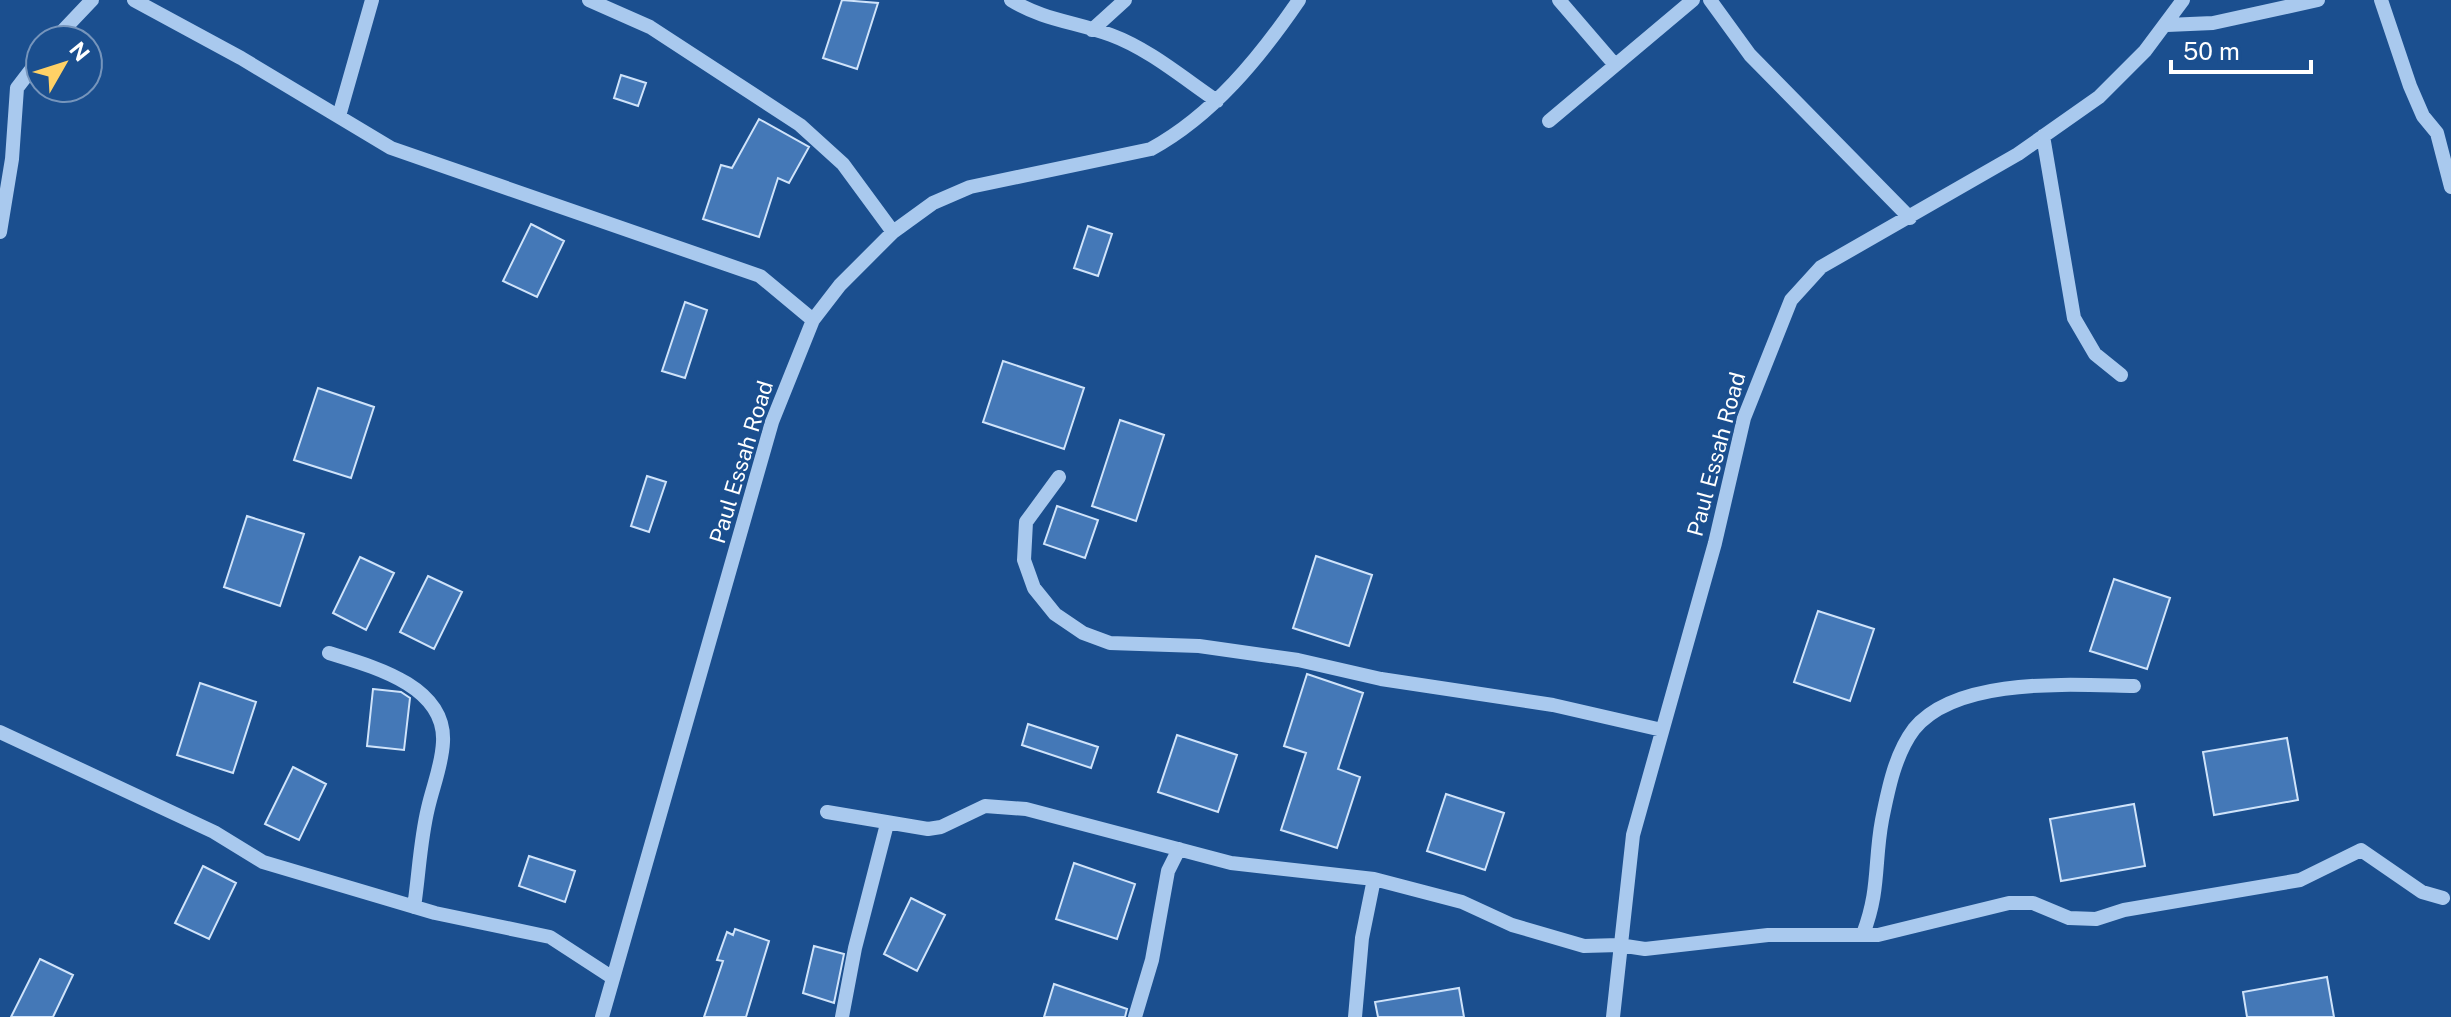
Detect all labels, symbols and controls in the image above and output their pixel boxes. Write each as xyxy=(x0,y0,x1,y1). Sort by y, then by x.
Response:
north arrow xyxy=(24,24,104,104)
scale bar xyxy=(2171,24,2311,74)
text: N xyxy=(64,37,95,66)
text: 50 m xyxy=(2183,37,2240,65)
street label: Paul Essah Road xyxy=(1682,369,1750,539)
street label: Paul Essah Road xyxy=(704,377,778,547)

